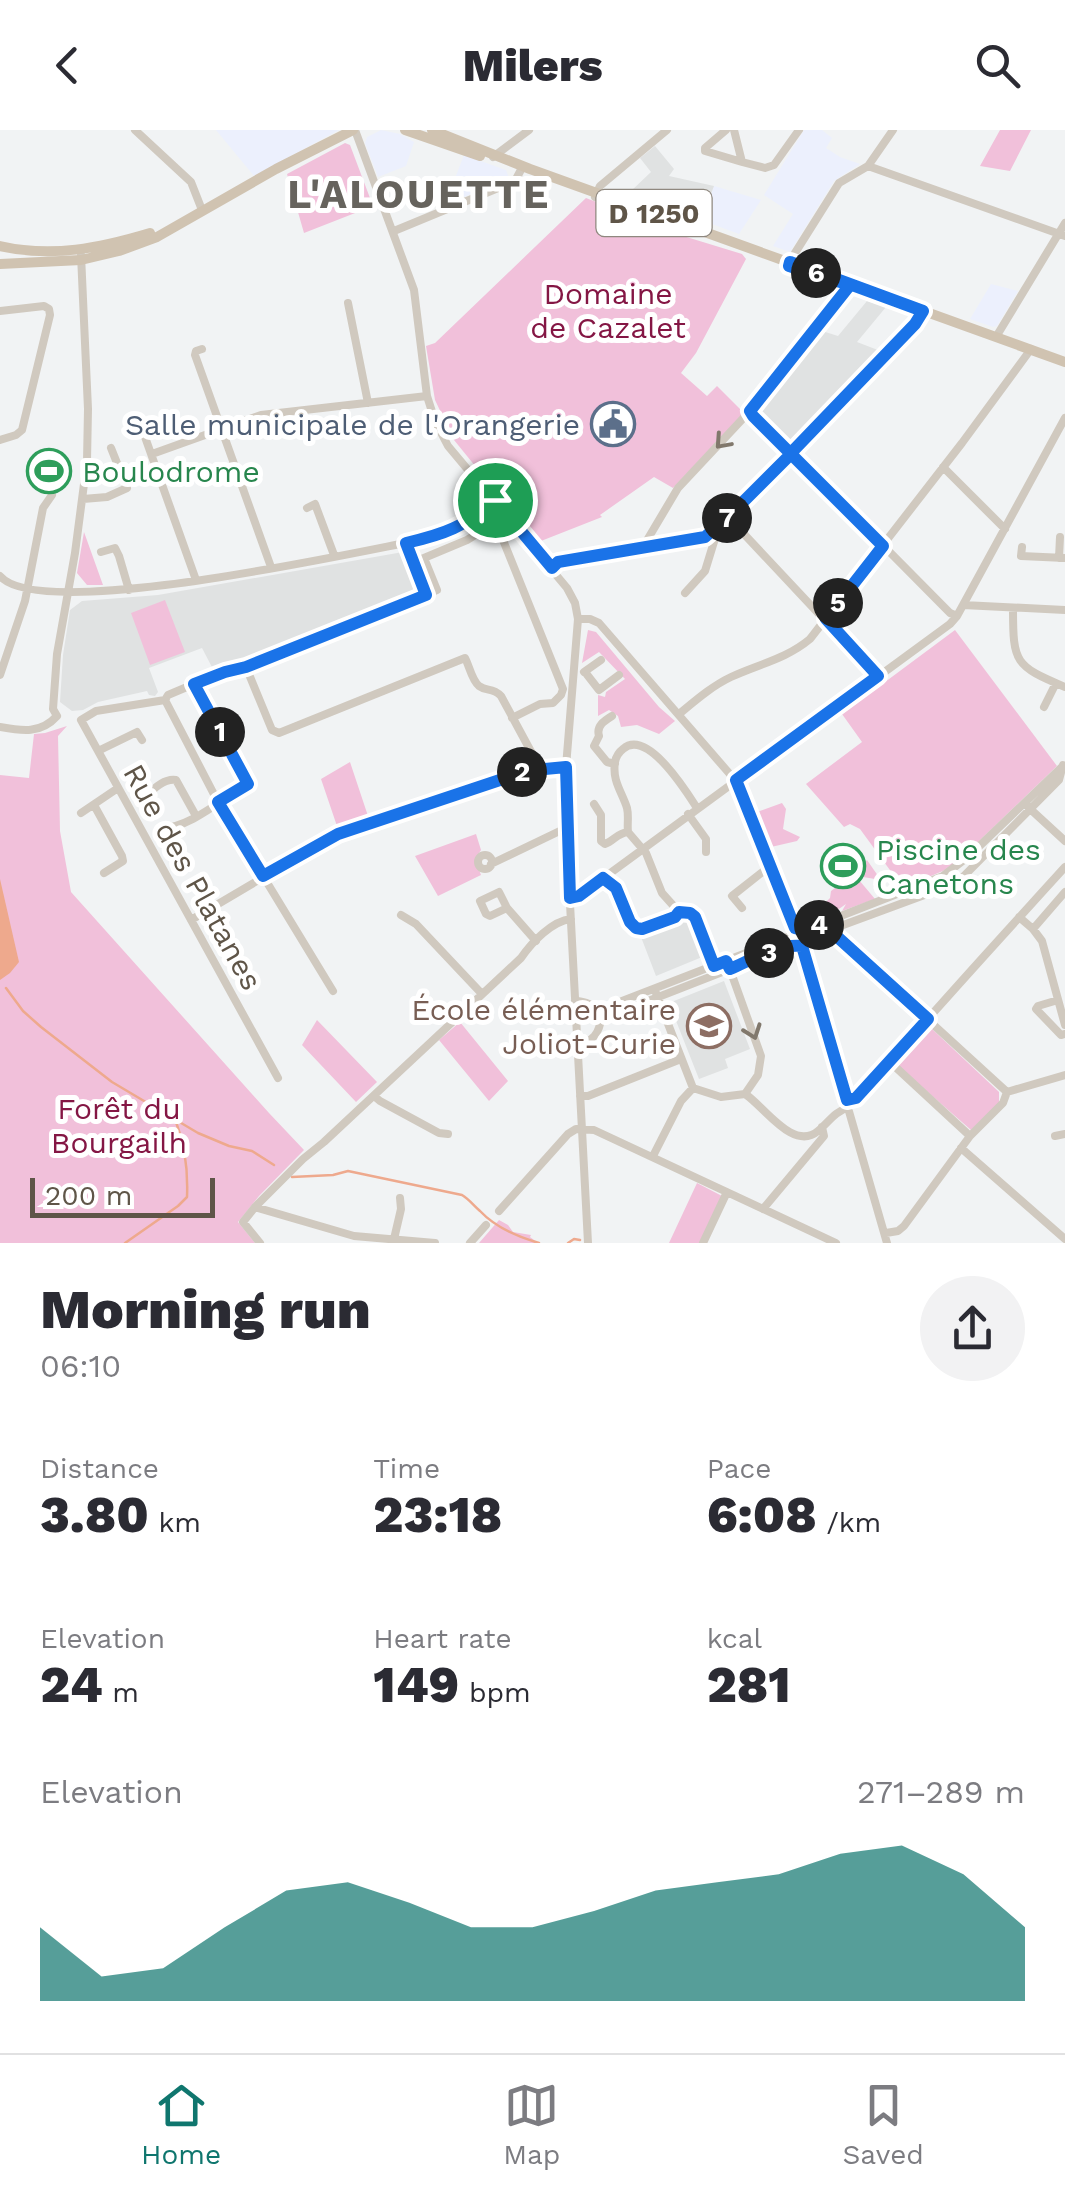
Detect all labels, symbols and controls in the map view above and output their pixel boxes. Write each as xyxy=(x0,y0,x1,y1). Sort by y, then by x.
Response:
icon: back xyxy=(40,38,95,93)
icon: search xyxy=(970,38,1025,93)
text: Milers xyxy=(462,39,603,92)
district label: L'ALOUETTE xyxy=(287,171,551,218)
road number: D 1250 xyxy=(596,190,712,236)
pin: 6 xyxy=(791,248,841,298)
text: 6 xyxy=(807,256,825,289)
park label: Domaine de Cazalet xyxy=(530,276,686,345)
public building icon: Salle municipale de l'Orangerie xyxy=(590,401,636,447)
place label: Salle municipale de l'Orangerie xyxy=(125,407,580,442)
one-way arrow xyxy=(716,430,734,449)
sports icon: Boulodrome xyxy=(26,448,72,494)
place label: Boulodrome xyxy=(82,454,260,489)
pin xyxy=(453,458,538,543)
icon: arrive xyxy=(468,473,523,528)
pin: 7 xyxy=(702,493,752,543)
text: 7 xyxy=(718,501,736,534)
pin: 5 xyxy=(813,578,863,628)
text: 5 xyxy=(830,586,846,619)
pin: 1 xyxy=(195,707,245,757)
text: 1 xyxy=(214,715,226,748)
pin: 2 xyxy=(497,747,547,797)
text: 2 xyxy=(514,755,530,788)
street label: Rue des Platanes xyxy=(116,758,270,996)
place label: Piscine des Canetons xyxy=(876,832,1041,901)
sports icon: Piscine des Canetons xyxy=(820,843,866,889)
pin: 4 xyxy=(794,900,844,950)
text: 4 xyxy=(810,908,828,941)
pin: 3 xyxy=(744,928,794,978)
text: 3 xyxy=(761,936,777,969)
place label: École élémentaire Joliot-Curie xyxy=(411,992,676,1061)
school or university icon: École élémentaire Joliot-Curie xyxy=(686,1003,732,1049)
one-way arrow xyxy=(741,1023,762,1040)
park label: Forêt du Bourgailh xyxy=(51,1091,187,1160)
scale bar xyxy=(30,1173,215,1218)
text: 200 m xyxy=(45,1179,132,1212)
button: share xyxy=(920,1276,1025,1381)
text: Morning run xyxy=(40,1277,371,1341)
text: 06:10 xyxy=(40,1347,121,1385)
text: Distance xyxy=(40,1452,159,1485)
text: Time xyxy=(373,1452,440,1485)
text: Pace xyxy=(707,1452,771,1485)
text: 3.80 xyxy=(40,1485,149,1544)
text: 23:18 xyxy=(373,1485,502,1544)
text: 6:08 xyxy=(707,1485,817,1544)
text: km xyxy=(149,1506,201,1539)
text: /km xyxy=(817,1506,881,1539)
text: Elevation xyxy=(40,1622,165,1655)
text: Heart rate xyxy=(373,1622,512,1655)
text: kcal xyxy=(707,1622,762,1655)
text: 24 xyxy=(40,1655,103,1714)
text: 149 xyxy=(373,1655,459,1714)
text: 281 xyxy=(707,1655,791,1714)
text: m xyxy=(103,1676,139,1709)
text: bpm xyxy=(459,1676,531,1709)
text: Elevation xyxy=(40,1773,183,1811)
text: 271–289 m xyxy=(857,1773,1025,1811)
tab: Home xyxy=(141,2078,221,2171)
tab: Map xyxy=(503,2078,560,2171)
tab: Saved xyxy=(843,2078,924,2171)

